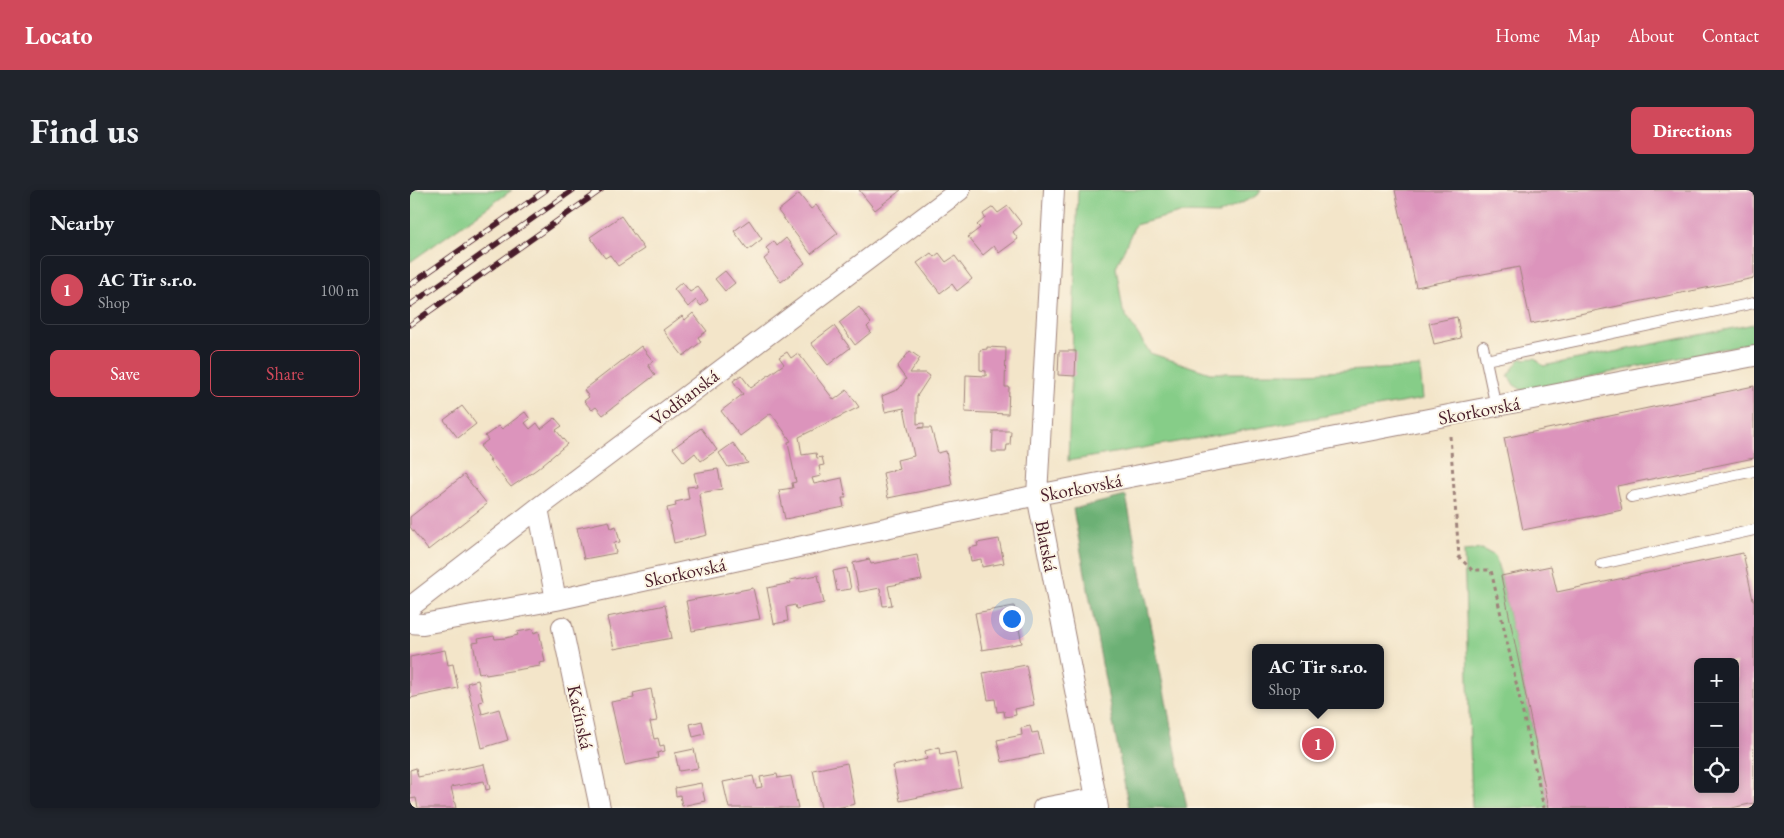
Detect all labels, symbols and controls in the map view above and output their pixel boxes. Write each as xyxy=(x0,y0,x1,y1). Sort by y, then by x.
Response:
text: Locato xyxy=(25,20,93,51)
text: Home xyxy=(1495,24,1540,47)
text: Map xyxy=(1568,24,1600,47)
text: About xyxy=(1628,24,1674,47)
text: Contact xyxy=(1702,24,1759,47)
button: Directions xyxy=(1631,107,1754,154)
text: Find us xyxy=(30,108,139,153)
text: Nearby xyxy=(50,209,114,236)
text: AC Tir s.r.o. xyxy=(98,267,197,292)
text: 1 xyxy=(63,280,71,301)
text: 100 m xyxy=(320,280,359,301)
text: Shop xyxy=(98,292,130,313)
button: Save xyxy=(50,350,200,397)
button: Share xyxy=(210,350,360,397)
street label: Vodňanská xyxy=(645,363,724,432)
street label: Skorkovská xyxy=(1436,390,1522,431)
street label: Skorkovská xyxy=(1038,467,1124,508)
street label: Blatská xyxy=(1029,518,1064,574)
street label: Skorkovská xyxy=(642,552,728,593)
your location xyxy=(999,606,1025,632)
popup xyxy=(1252,644,1384,709)
text: AC Tir s.r.o. xyxy=(1269,654,1367,679)
map controls xyxy=(1694,658,1739,793)
button: + xyxy=(1694,658,1739,703)
text: Shop xyxy=(1269,679,1301,700)
street label: Kačínská xyxy=(561,682,600,752)
button: − xyxy=(1694,703,1739,748)
pin: 1 xyxy=(1302,725,1334,763)
button: locate xyxy=(1694,748,1739,793)

